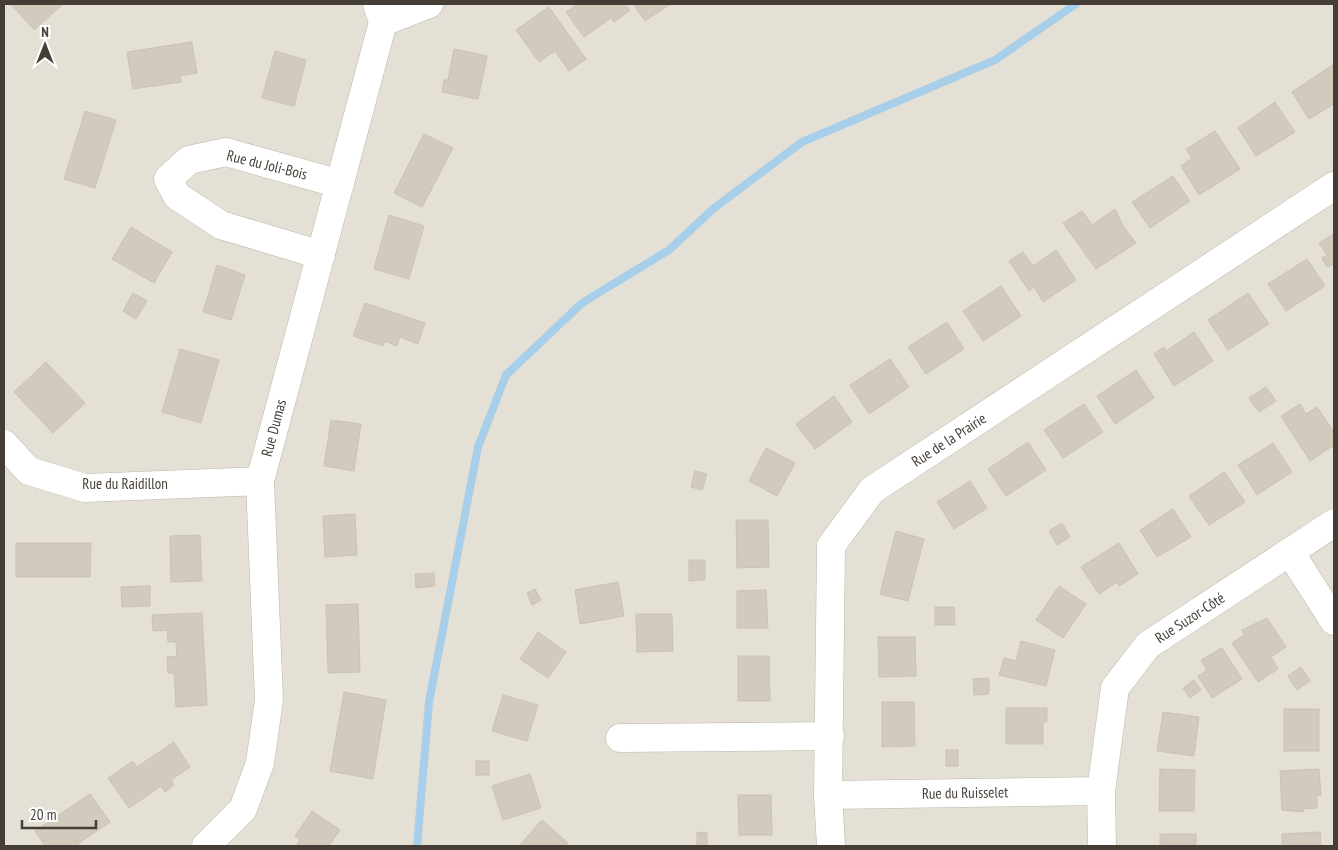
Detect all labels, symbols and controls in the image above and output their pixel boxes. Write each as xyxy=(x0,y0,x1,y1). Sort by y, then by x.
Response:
north arrow xyxy=(20,20,70,70)
text: N xyxy=(41,23,49,41)
street label: Rue du Joli-Bois xyxy=(225,145,309,184)
street label: Rue Dumas xyxy=(257,397,290,458)
street label: Rue de la Prairie xyxy=(908,408,990,471)
street label: Rue du Raidillon xyxy=(82,474,168,493)
street label: Rue Suzor-Côté xyxy=(1151,588,1228,647)
street label: Rue du Ruisselet xyxy=(922,782,1008,803)
scale bar xyxy=(22,798,96,830)
text: 20 m xyxy=(30,805,56,824)

